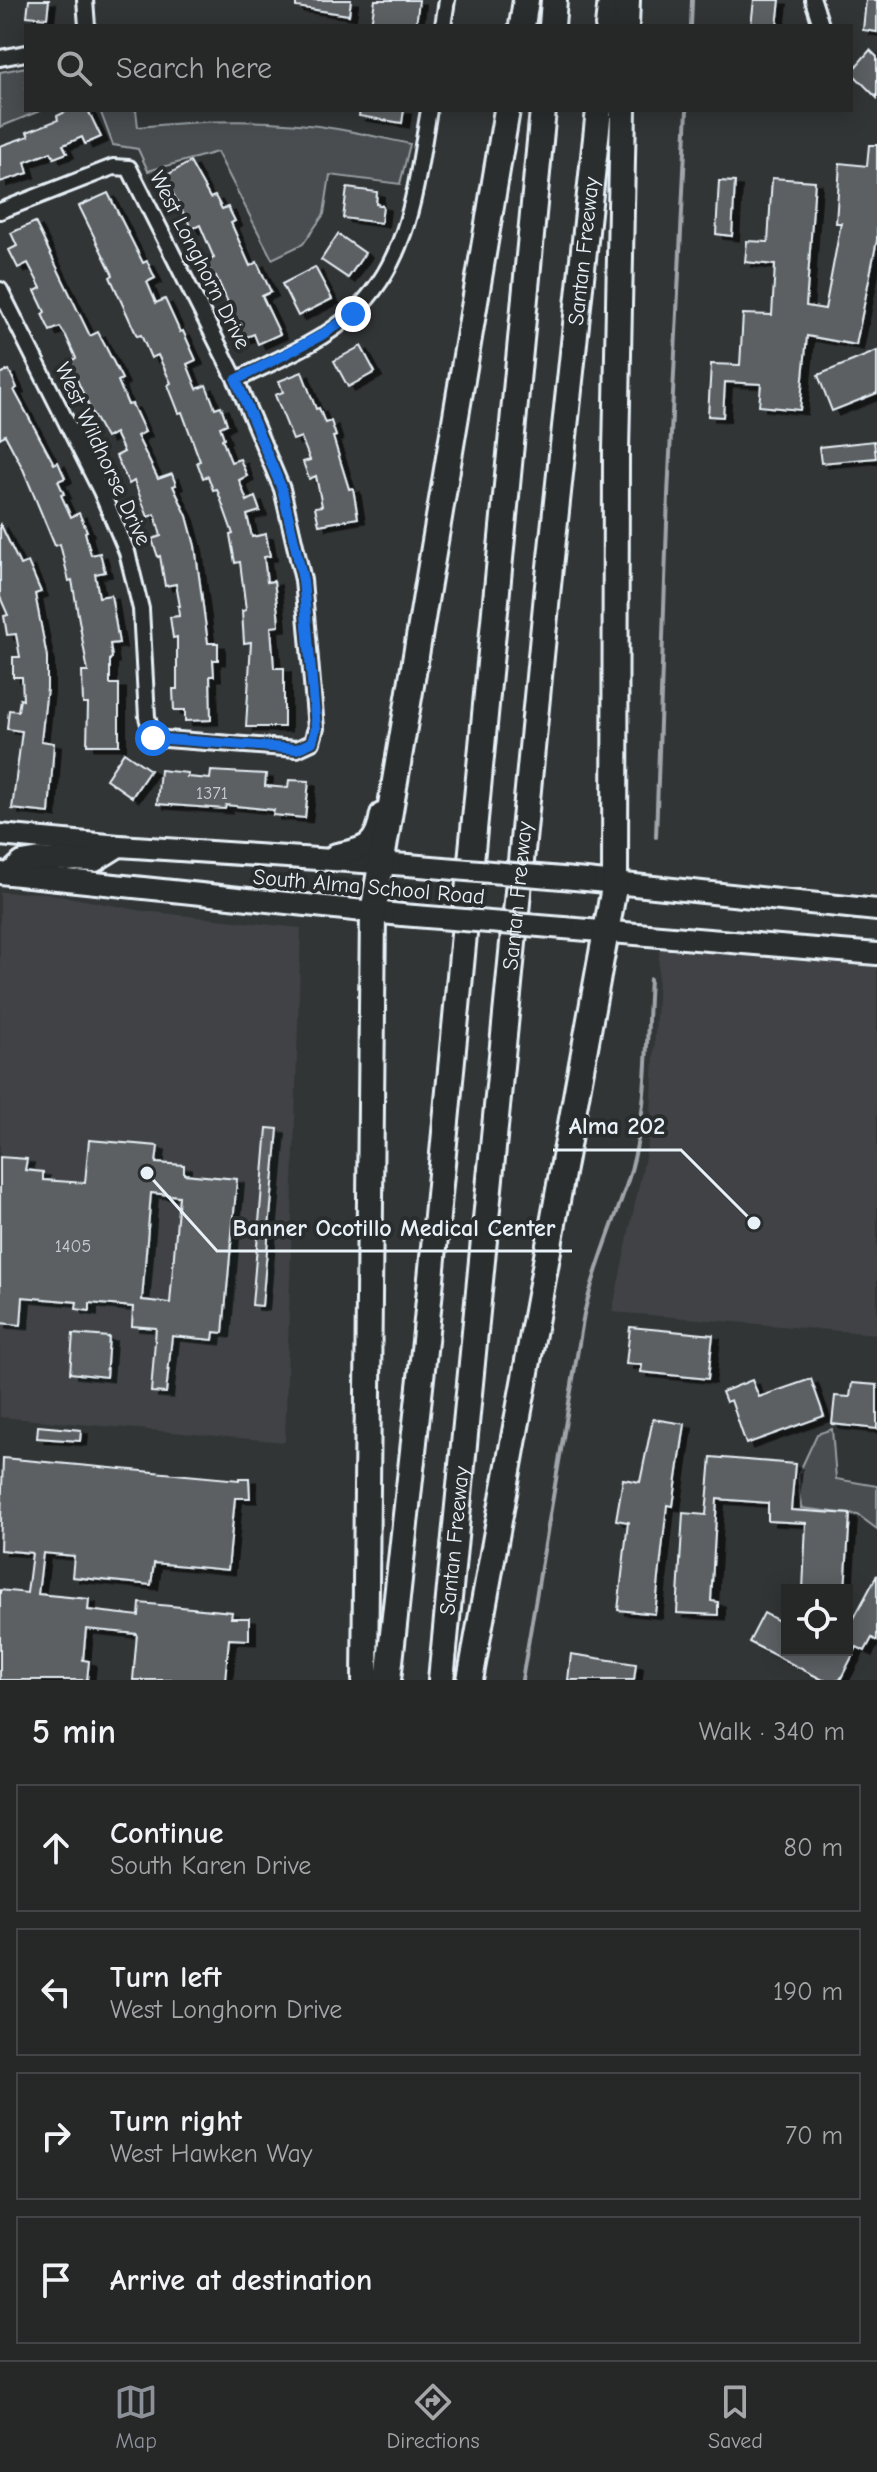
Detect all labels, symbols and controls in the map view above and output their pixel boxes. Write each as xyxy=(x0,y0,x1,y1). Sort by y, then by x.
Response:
search box xyxy=(24,24,853,112)
icon: search xyxy=(52,46,96,90)
text: Search here xyxy=(116,51,272,86)
street label: West Longhorn Drive xyxy=(144,167,256,353)
street label: Santan Freeway xyxy=(563,175,605,327)
route end xyxy=(335,296,371,332)
street label: West Wildhorse Drive xyxy=(49,358,157,550)
route start xyxy=(135,720,171,756)
house number: 1371 xyxy=(196,783,228,804)
street label: Santan Freeway xyxy=(497,820,538,971)
street label: South Alma School Road xyxy=(252,864,486,910)
callout: Alma 202 xyxy=(553,1102,681,1150)
text: Alma 202 xyxy=(569,1112,665,1140)
callout: Banner Ocotillo Medical Center xyxy=(217,1203,572,1251)
text: Banner Ocotillo Medical Center xyxy=(233,1214,556,1242)
house number: 1405 xyxy=(55,1236,91,1257)
street label: Santan Freeway xyxy=(434,1465,475,1616)
map controls xyxy=(781,1584,853,1656)
button: locate xyxy=(781,1584,853,1656)
text: 5 min xyxy=(32,1712,116,1752)
text: Walk · 340 m xyxy=(699,1717,845,1747)
text: Continue xyxy=(110,1816,224,1851)
icon: ahead xyxy=(34,1826,78,1870)
text: 80 m xyxy=(784,1833,843,1863)
text: South Karen Drive xyxy=(110,1851,311,1881)
text: Turn left xyxy=(110,1960,222,1995)
icon: left xyxy=(34,1970,78,2014)
text: 190 m xyxy=(773,1977,843,2007)
text: West Longhorn Drive xyxy=(110,1995,342,2025)
text: Turn right xyxy=(110,2104,242,2139)
icon: right xyxy=(34,2114,78,2158)
text: 70 m xyxy=(785,2121,843,2151)
text: West Hawken Way xyxy=(110,2139,312,2169)
icon: arrive xyxy=(34,2258,78,2302)
text: Arrive at destination xyxy=(110,2263,372,2298)
tab: Map xyxy=(114,2380,158,2454)
tab: Directions xyxy=(387,2380,480,2454)
tab: Saved xyxy=(708,2380,763,2454)

